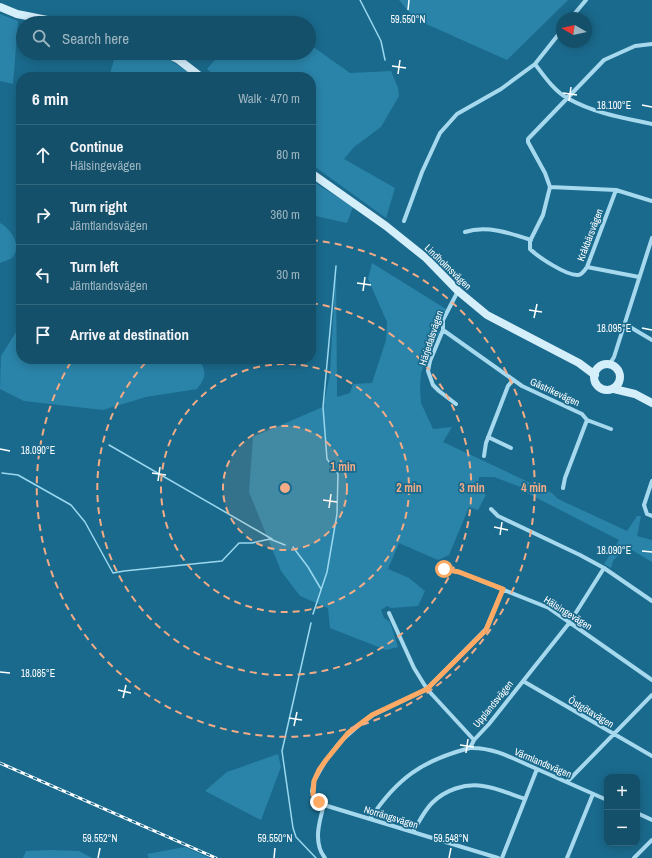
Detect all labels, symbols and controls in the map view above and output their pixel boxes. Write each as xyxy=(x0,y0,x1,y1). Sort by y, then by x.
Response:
north arrow xyxy=(556,12,592,48)
text: 59.550°N xyxy=(391,13,426,26)
search box xyxy=(16,16,316,60)
icon: search xyxy=(30,27,52,49)
text: Search here xyxy=(62,28,129,49)
text: 6 min xyxy=(32,87,68,110)
text: Walk · 470 m xyxy=(238,90,300,107)
text: 18.100°E xyxy=(597,99,631,112)
text: Continue xyxy=(70,136,123,157)
icon: ahead xyxy=(32,144,54,166)
text: 80 m xyxy=(276,146,300,163)
text: Hälsingevägen xyxy=(70,157,141,174)
text: Turn right xyxy=(70,196,127,217)
icon: right xyxy=(32,204,54,226)
text: 360 m xyxy=(270,206,300,223)
street label: Kråkbärsvägen xyxy=(574,207,606,263)
text: Jämtlandsvägen xyxy=(70,217,148,234)
street label: Lindholmsvägen xyxy=(422,241,474,293)
text: Turn left xyxy=(70,256,118,277)
icon: left xyxy=(32,264,54,286)
text: 30 m xyxy=(276,266,300,283)
text: Jämtlandsvägen xyxy=(70,277,148,294)
street label: Härjedalsvägen xyxy=(416,309,446,367)
text: 18.095°E xyxy=(597,322,631,335)
icon: arrive xyxy=(32,324,54,346)
text: Arrive at destination xyxy=(70,324,189,345)
street label: Gästrikevägen xyxy=(528,375,582,409)
text: 18.090°E xyxy=(21,444,55,457)
text: 1 min xyxy=(330,459,356,475)
text: 2 min xyxy=(396,480,422,496)
text: 3 min xyxy=(459,480,485,496)
text: 4 min xyxy=(521,480,547,496)
centre of rings xyxy=(278,481,292,495)
text: 18.090°E xyxy=(597,544,631,557)
route start xyxy=(435,560,453,578)
street label: Hälsingevägen xyxy=(541,593,595,633)
text: 18.085°E xyxy=(21,667,55,680)
street label: Upplandsvägen xyxy=(470,678,516,730)
street label: Östgötavägen xyxy=(566,693,616,731)
street label: Värmlandsvägen xyxy=(512,745,574,781)
map controls xyxy=(604,774,640,846)
button: + xyxy=(604,774,640,810)
route end xyxy=(310,793,328,811)
street label: Norrängsvägen xyxy=(362,803,420,831)
button: − xyxy=(604,810,640,846)
text: 59.552°N xyxy=(83,832,118,845)
text: 59.550°N xyxy=(258,832,293,845)
text: 59.548°N xyxy=(434,832,469,845)

